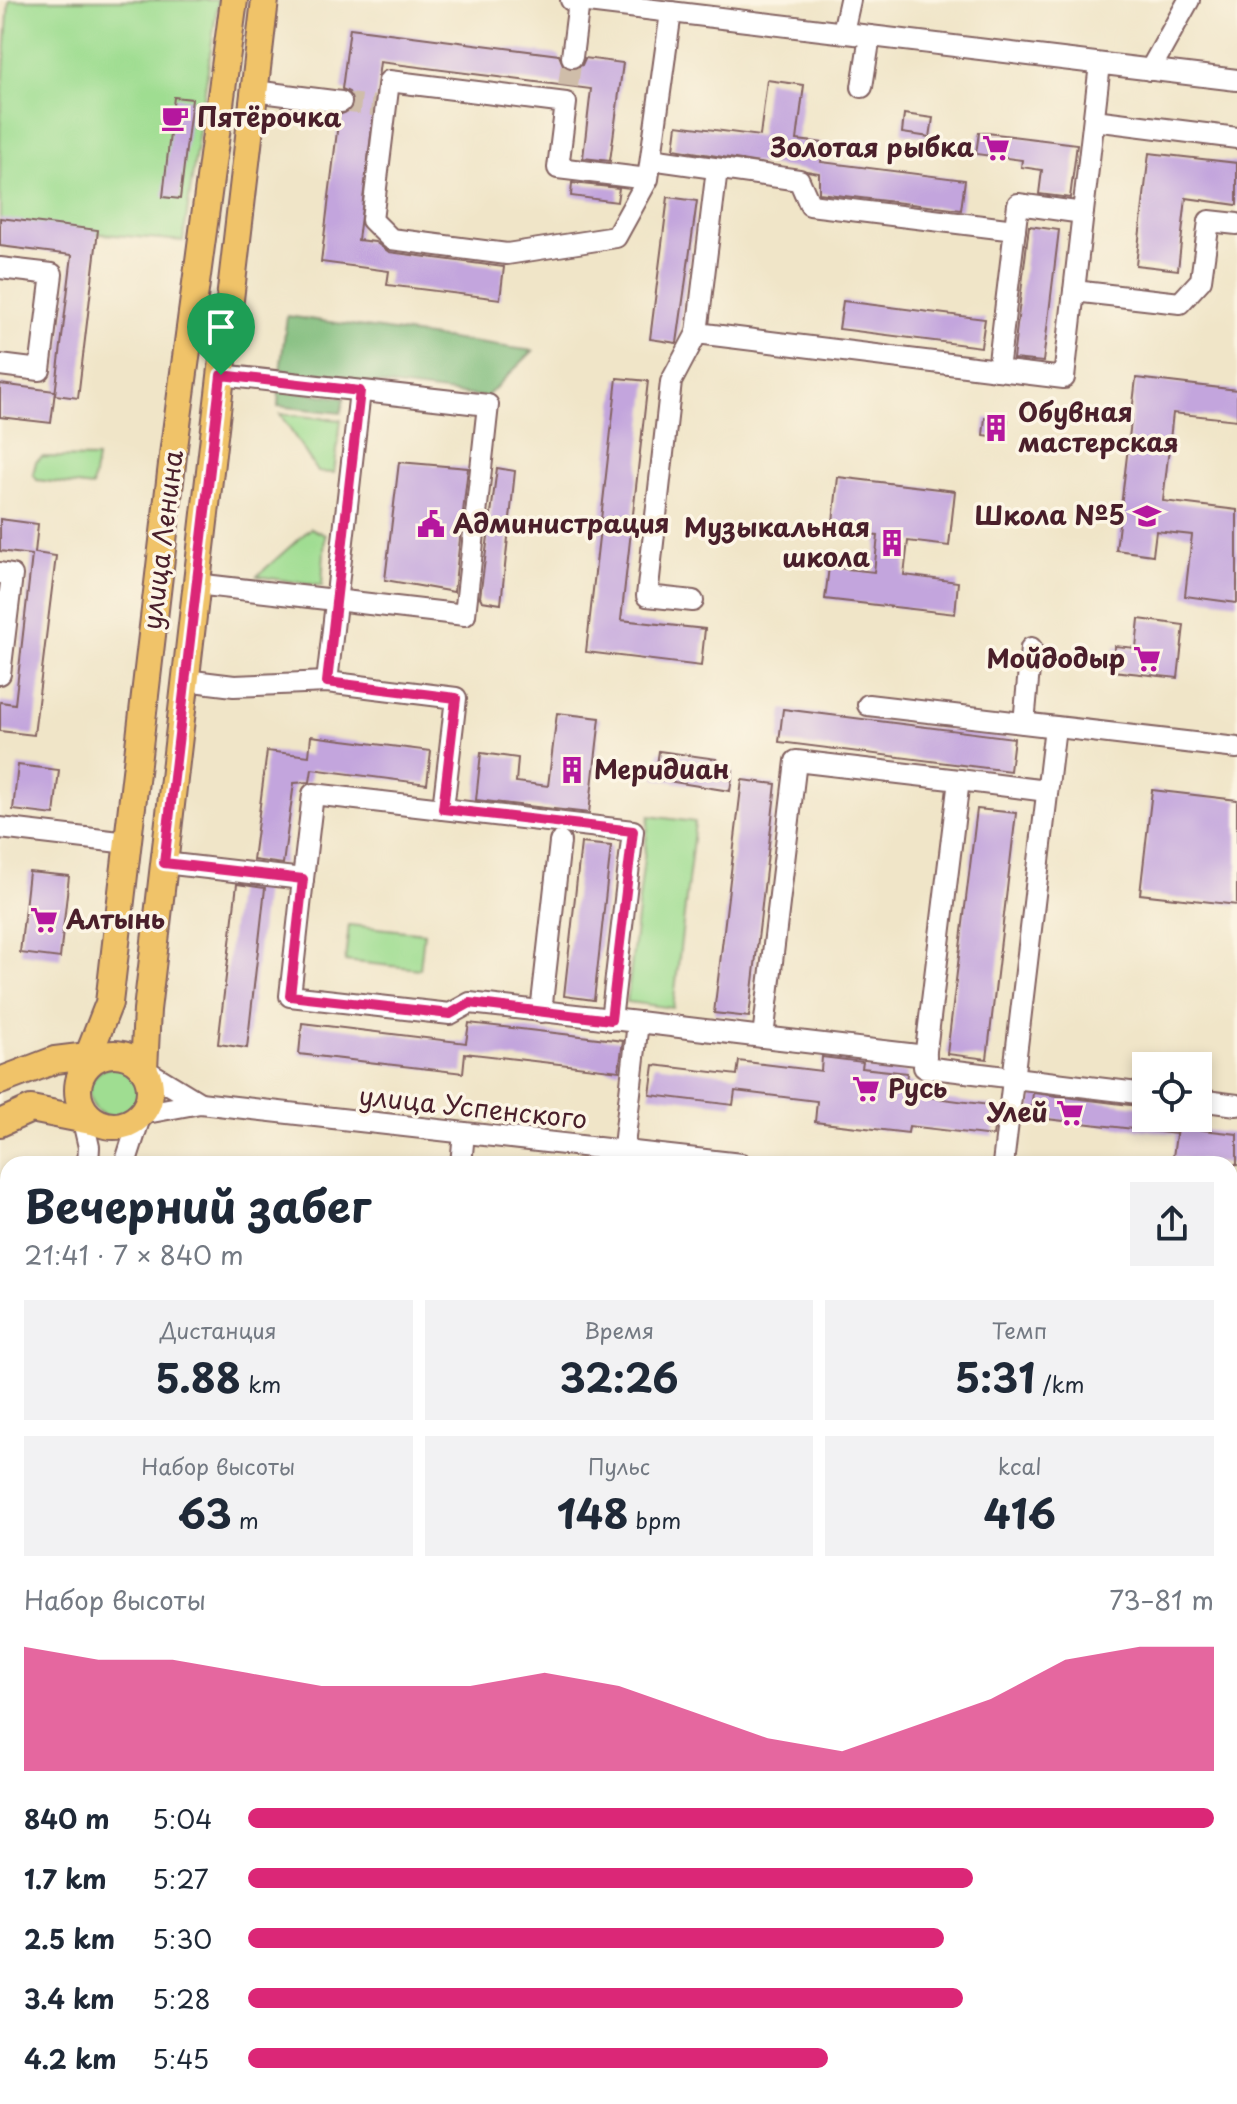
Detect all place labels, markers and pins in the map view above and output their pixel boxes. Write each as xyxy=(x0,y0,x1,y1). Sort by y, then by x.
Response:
place label: Пятёрочка xyxy=(197,97,342,136)
cafe icon: Пятёрочка xyxy=(160,103,190,133)
place label: Золотая рыбка xyxy=(770,127,974,166)
supermarket icon: Золотая рыбка xyxy=(981,133,1011,163)
pin xyxy=(187,293,255,375)
place label: Обувная мастерская xyxy=(1018,392,1179,461)
building icon: Обувная мастерская xyxy=(981,413,1011,443)
place label: Школа №5 xyxy=(974,495,1125,534)
school or university icon: Школа №5 xyxy=(1132,501,1162,531)
place label: Администрация xyxy=(453,503,670,542)
place label: Музыкальная школа xyxy=(684,507,870,576)
public building icon: Администрация xyxy=(416,509,446,539)
building icon: Музыкальная школа xyxy=(877,528,907,558)
place label: Мойдодыр xyxy=(986,638,1125,677)
supermarket icon: Мойдодыр xyxy=(1132,644,1162,674)
place label: Меридиан xyxy=(594,749,729,788)
building icon: Меридиан xyxy=(557,755,587,785)
place label: Алтынь xyxy=(65,899,165,938)
supermarket icon: Алтынь xyxy=(29,905,59,935)
place label: Русь xyxy=(888,1068,947,1107)
supermarket icon: Русь xyxy=(851,1074,881,1104)
place label: Улей xyxy=(986,1092,1048,1131)
supermarket icon: Улей xyxy=(1055,1098,1085,1128)

